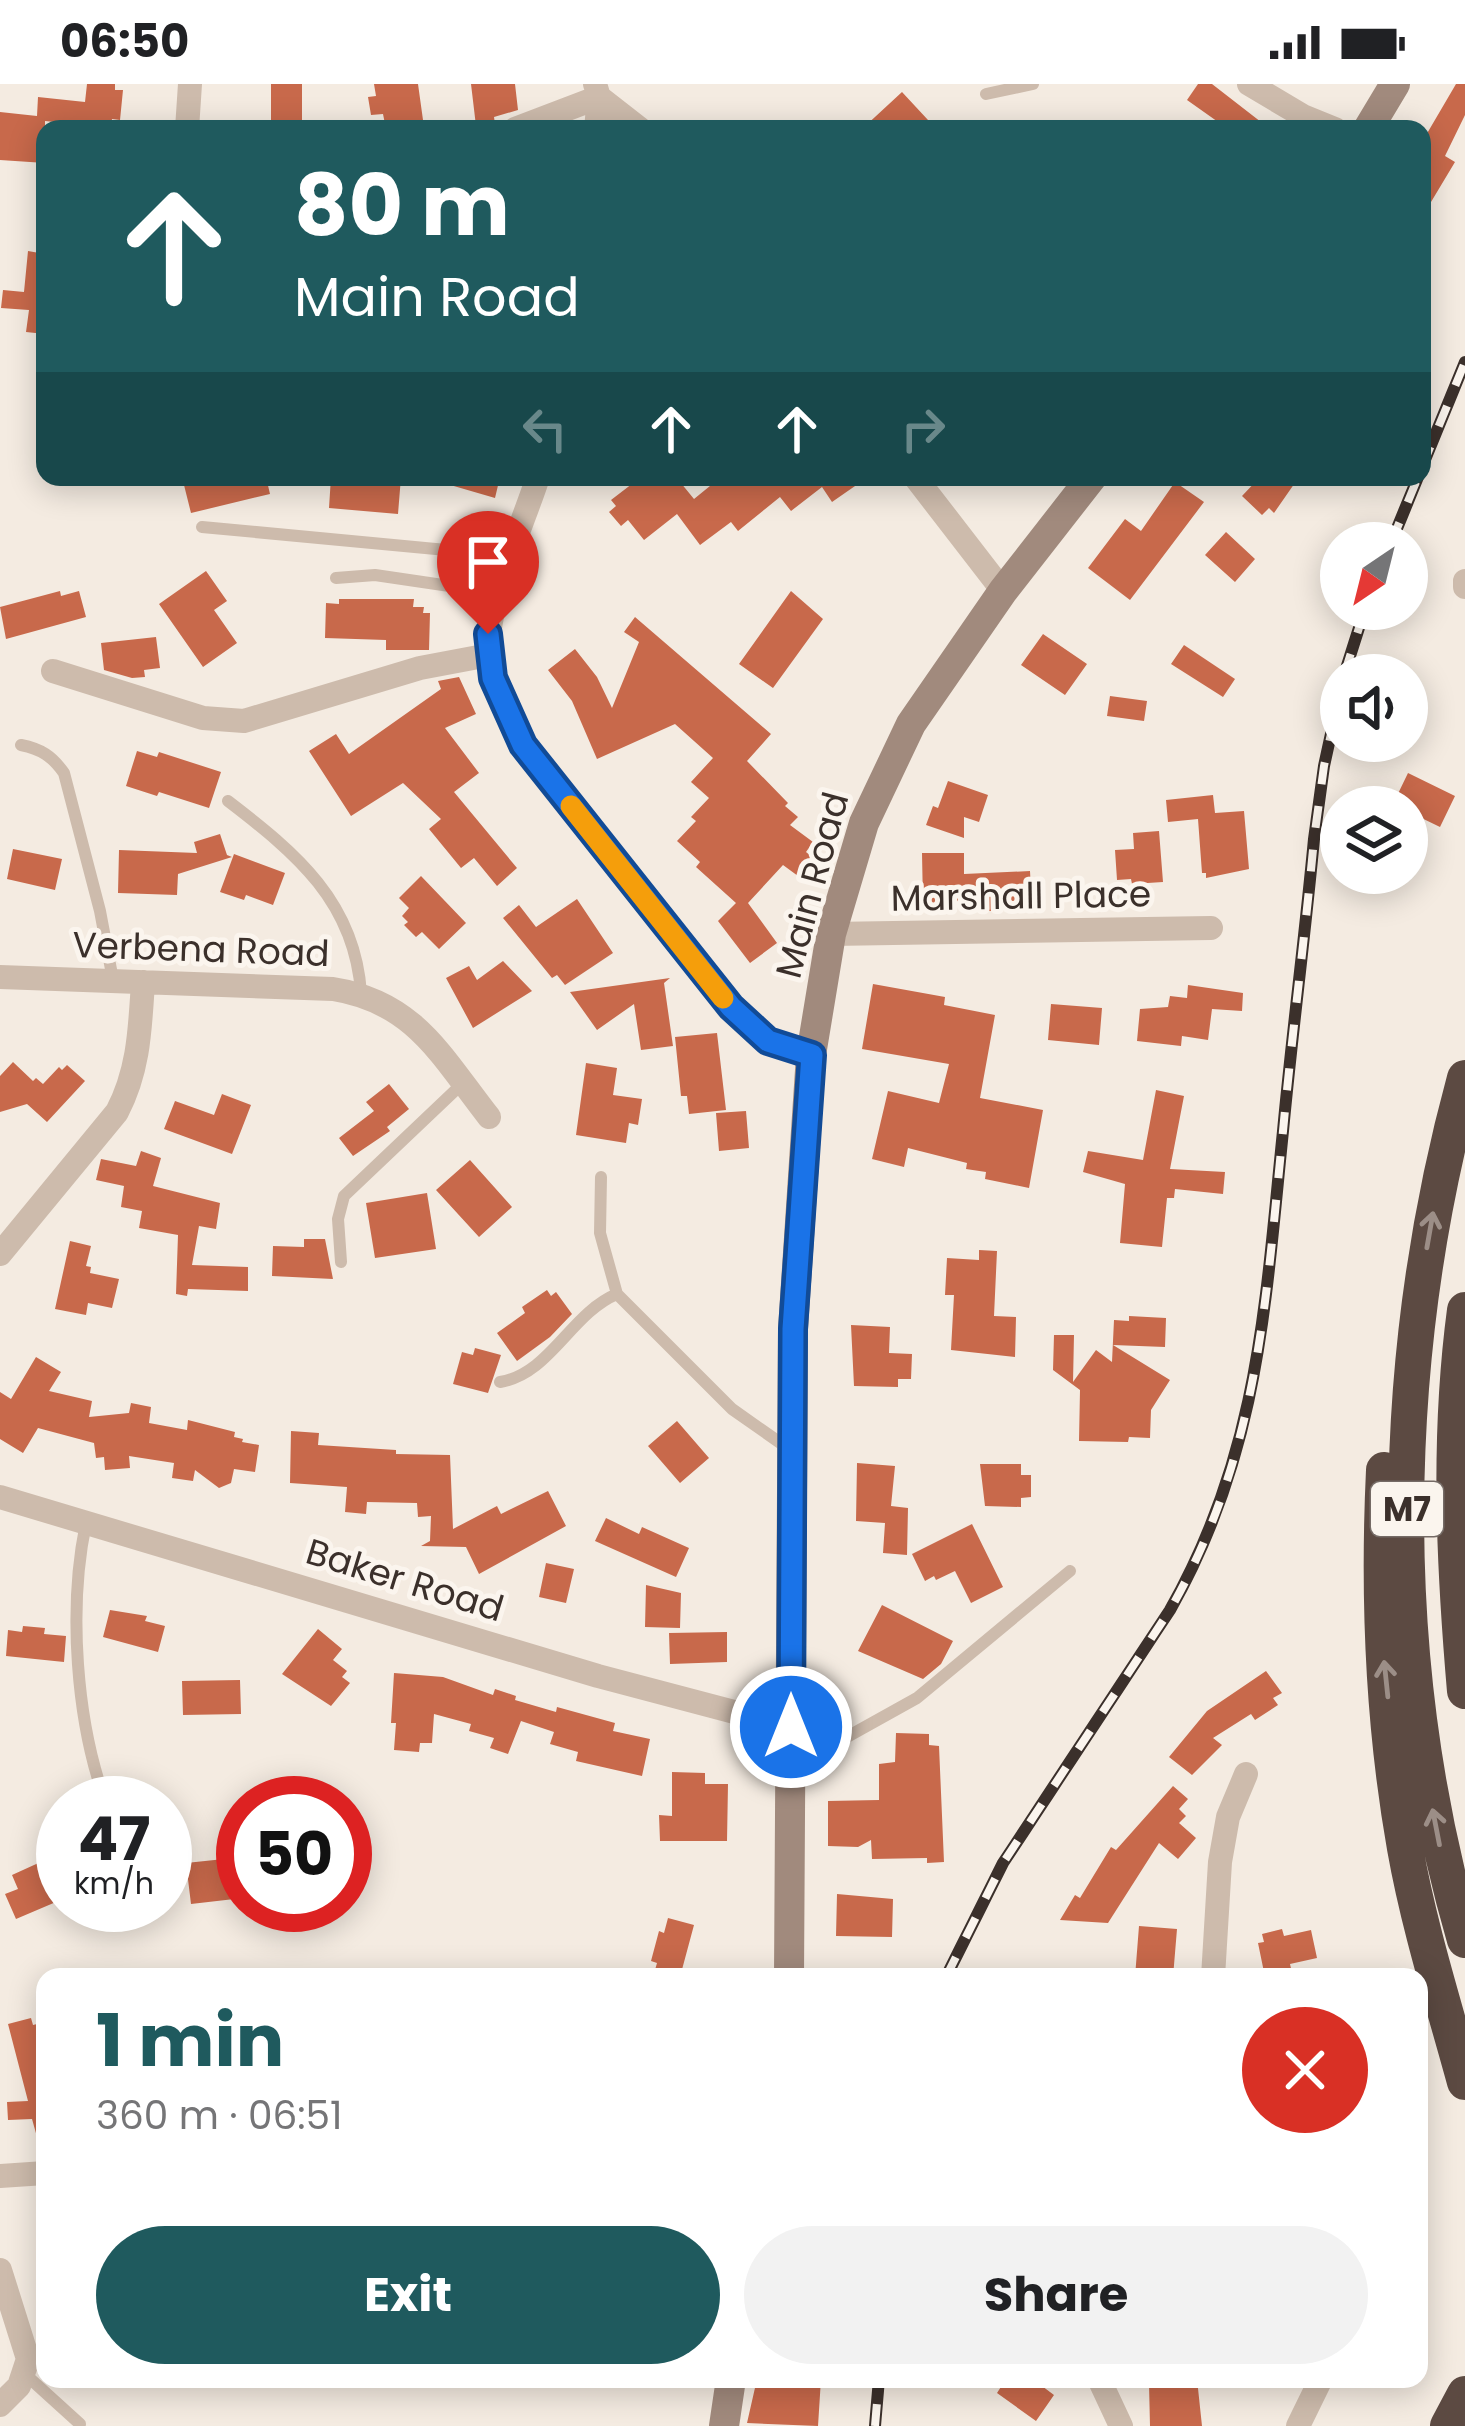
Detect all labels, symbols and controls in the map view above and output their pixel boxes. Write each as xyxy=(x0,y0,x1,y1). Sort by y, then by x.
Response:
text: 06:50 xyxy=(60,10,189,73)
text: 80 m xyxy=(294,147,510,264)
icon: ahead xyxy=(96,168,252,324)
text: Main Road xyxy=(294,259,580,335)
icon: left xyxy=(512,396,578,462)
icon: ahead xyxy=(638,396,704,462)
icon: ahead xyxy=(764,396,830,462)
icon: right xyxy=(890,396,956,462)
pin xyxy=(437,511,539,634)
north arrow xyxy=(1320,522,1428,630)
map controls xyxy=(1320,522,1428,894)
icon: arrive xyxy=(455,529,521,595)
button: sound xyxy=(1320,654,1428,762)
street label: Main Road xyxy=(763,786,861,984)
button: layers xyxy=(1320,786,1428,894)
street label: Marshall Place xyxy=(890,868,1152,924)
street label: Verbena Road xyxy=(72,919,330,979)
one-way arrow xyxy=(1419,1211,1442,1250)
road number: M7 xyxy=(1371,1482,1443,1536)
street label: Baker Road xyxy=(300,1526,510,1634)
one-way arrow xyxy=(1374,1661,1397,1700)
position arrow xyxy=(728,1664,854,1790)
speed limit sign: 50 xyxy=(216,1776,372,1932)
text: 47 xyxy=(78,1797,150,1881)
one-way arrow xyxy=(1424,1808,1446,1847)
text: km/h xyxy=(74,1862,154,1905)
text: 1 min xyxy=(96,1990,284,2091)
button: close xyxy=(1242,2007,1368,2133)
text: 360 m · 06:51 xyxy=(96,2088,342,2143)
button: Exit xyxy=(96,2226,720,2364)
button: Share xyxy=(744,2226,1368,2364)

